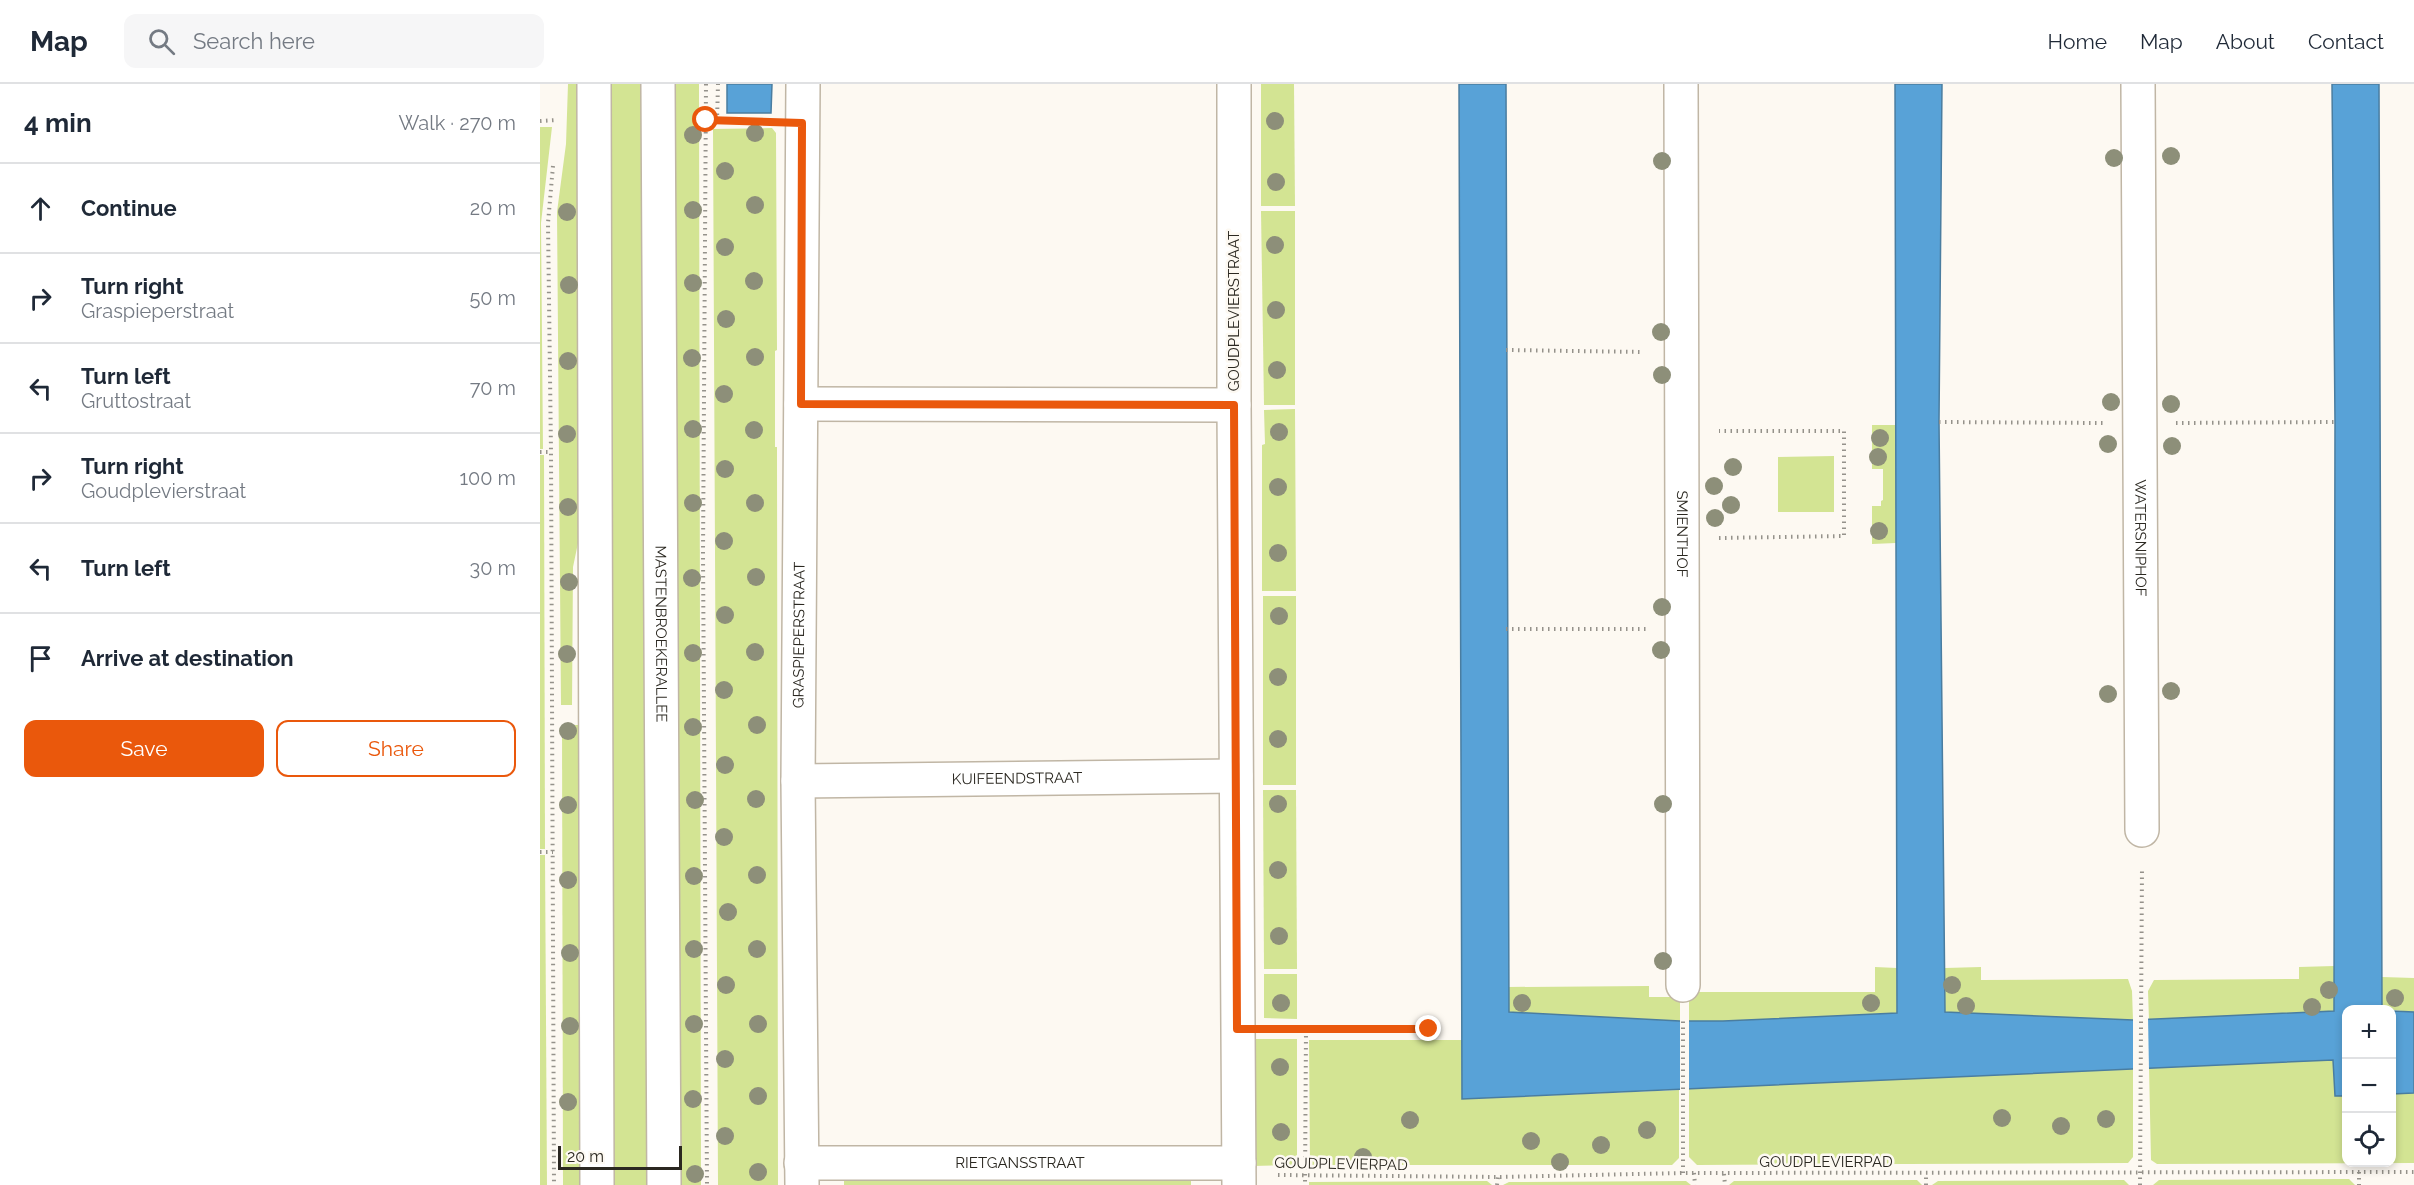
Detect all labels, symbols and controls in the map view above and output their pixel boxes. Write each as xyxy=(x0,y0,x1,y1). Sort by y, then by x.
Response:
search box xyxy=(124,14,544,68)
text: Map xyxy=(30,25,88,58)
icon: search xyxy=(145,25,178,58)
text: Search here xyxy=(193,28,315,54)
text: Home xyxy=(2048,29,2107,54)
text: Map xyxy=(2140,29,2183,54)
text: About xyxy=(2216,29,2275,54)
text: Contact xyxy=(2308,29,2384,54)
route start xyxy=(692,106,718,132)
text: 4 min xyxy=(24,108,92,138)
text: Walk · 270 m xyxy=(398,111,516,135)
icon: ahead xyxy=(24,192,57,225)
text: Continue xyxy=(81,195,177,221)
text: 20 m xyxy=(470,196,516,220)
street label: GOUDPLEVIERSTRAAT xyxy=(1225,231,1243,391)
text: Turn right xyxy=(81,273,184,299)
icon: right xyxy=(24,282,57,315)
text: 50 m xyxy=(469,286,516,310)
text: Graspieperstraat xyxy=(81,299,234,323)
text: Turn left xyxy=(81,363,171,389)
icon: left xyxy=(24,372,57,405)
text: 70 m xyxy=(470,376,516,400)
text: Gruttostraat xyxy=(81,389,191,413)
text: Turn right xyxy=(81,453,184,479)
icon: right xyxy=(24,462,57,495)
text: 100 m xyxy=(459,466,516,490)
text: Goudplevierstraat xyxy=(81,479,246,503)
street label: WATERSNIPHOF xyxy=(2131,479,2150,597)
street label: SMIENTHOF xyxy=(1673,490,1691,578)
street label: MASTENBROEKERALLEE xyxy=(652,546,670,722)
icon: left xyxy=(24,552,57,585)
text: Turn left xyxy=(81,555,171,581)
text: 30 m xyxy=(470,556,516,580)
street label: GRASPIEPERSTRAAT xyxy=(790,562,809,708)
icon: arrive xyxy=(24,642,57,675)
text: Arrive at destination xyxy=(81,645,294,671)
button: Save xyxy=(24,720,264,777)
button: Share xyxy=(276,720,516,777)
street label: KUIFEENDSTRAAT xyxy=(952,769,1082,788)
map controls xyxy=(2342,1005,2396,1167)
button: + xyxy=(2342,1005,2396,1059)
route end xyxy=(1415,1015,1441,1041)
button: − xyxy=(2342,1059,2396,1113)
button: locate xyxy=(2342,1113,2396,1167)
scale bar xyxy=(558,1143,682,1170)
text: 20 m xyxy=(567,1147,604,1166)
street label: GOUDPLEVIERPAD xyxy=(1759,1153,1893,1171)
street label: RIETGANSSTRAAT xyxy=(955,1154,1085,1172)
street label: GOUDPLEVIERPAD xyxy=(1274,1154,1408,1174)

